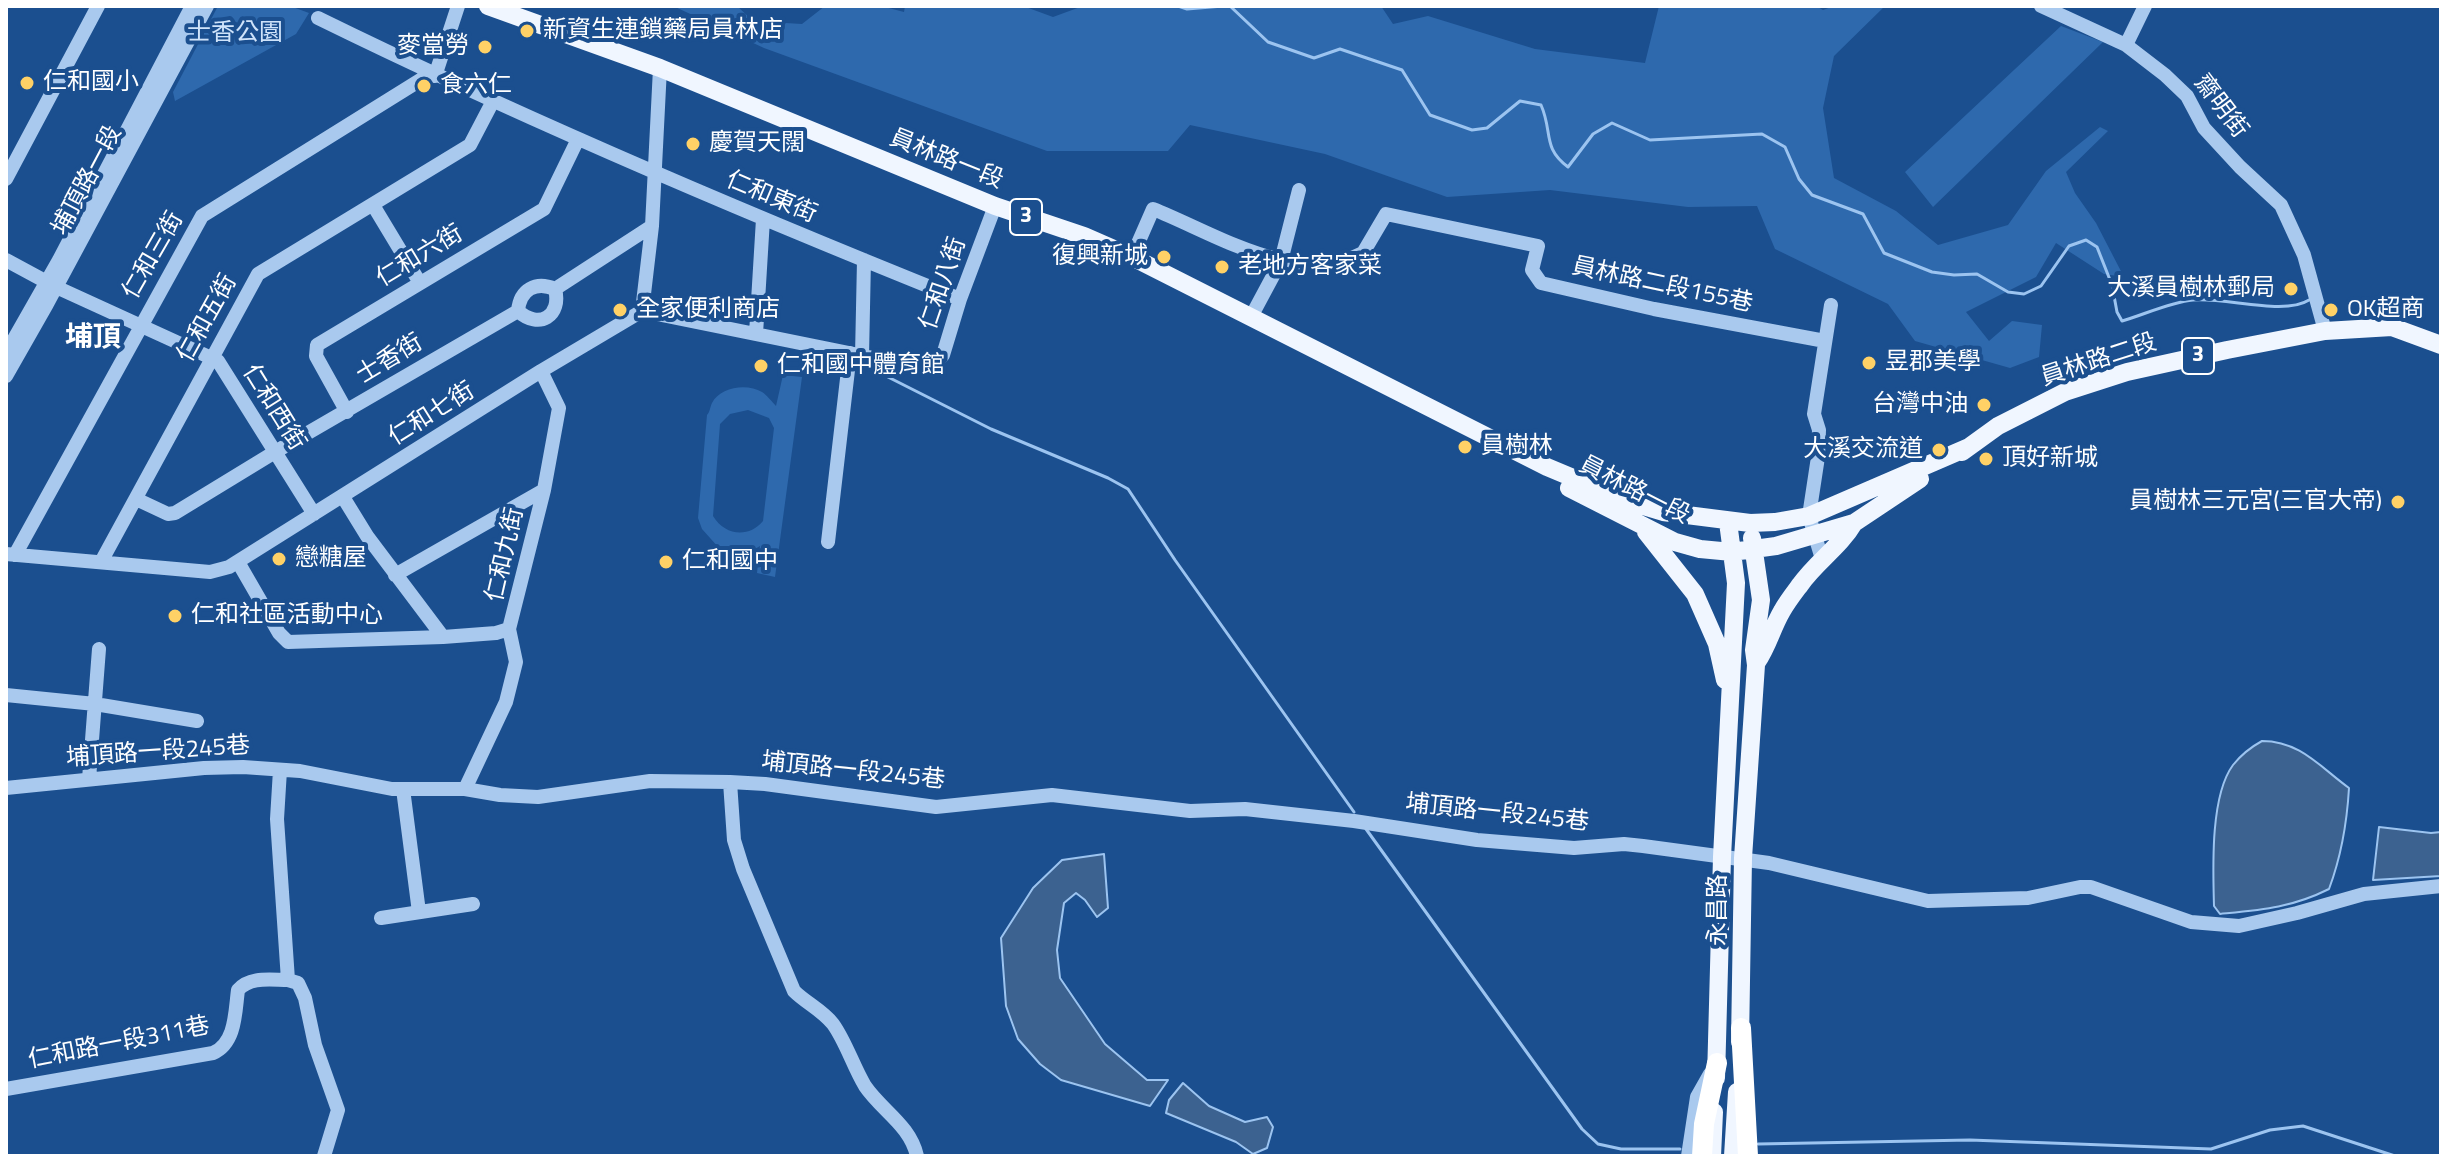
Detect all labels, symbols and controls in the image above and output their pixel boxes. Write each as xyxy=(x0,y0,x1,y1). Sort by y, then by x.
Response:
place label: 新資生連鎖藥局員林店 xyxy=(543,17,783,45)
park label: 士香公園 xyxy=(187,20,283,48)
marker: 新資生連鎖藥局員林店 xyxy=(518,22,536,40)
place label: 麥當勞 xyxy=(397,33,469,61)
marker: 麥當勞 xyxy=(476,38,494,56)
place label: 仁和國小 xyxy=(43,69,139,97)
street label: 齋明街 xyxy=(2187,70,2253,144)
place label: 食六仁 xyxy=(440,72,512,100)
marker: 仁和國小 xyxy=(18,74,36,92)
marker: 食六仁 xyxy=(415,77,433,95)
street label: 埔頂路一段 xyxy=(47,121,129,241)
street label: 員林路一段 xyxy=(885,124,1007,196)
place label: 慶賀天闊 xyxy=(709,130,805,158)
marker: 慶賀天闊 xyxy=(684,135,702,153)
street label: 仁和東街 xyxy=(721,166,821,230)
road number: 3 xyxy=(1010,199,1042,235)
street label: 仁和三街 xyxy=(118,207,190,305)
street label: 仁和六街 xyxy=(371,220,469,294)
street label: 仁和八街 xyxy=(915,234,973,334)
place label: 復興新城 xyxy=(1052,243,1148,271)
marker: 復興新城 xyxy=(1155,248,1173,266)
place label: 老地方客家菜 xyxy=(1238,253,1382,281)
street label: 員林路二段155巷 xyxy=(1569,253,1755,319)
marker: 老地方客家菜 xyxy=(1213,258,1231,276)
street label: 仁和五街 xyxy=(172,270,244,368)
place label: 大溪員樹林郵局 xyxy=(2107,275,2275,303)
marker: 大溪員樹林郵局 xyxy=(2282,280,2300,298)
place label: 全家便利商店 xyxy=(636,296,780,324)
place label: OK超商 xyxy=(2347,296,2424,324)
marker: 全家便利商店 xyxy=(611,301,629,319)
marker: OK超商 xyxy=(2322,301,2340,319)
district label: 埔頂 xyxy=(65,322,121,356)
street label: 士香街 xyxy=(352,329,428,391)
street label: 員林路二段 xyxy=(2037,329,2161,393)
road number: 3 xyxy=(2182,338,2214,374)
place label: 昱郡美學 xyxy=(1885,349,1981,377)
place label: 仁和國中體育館 xyxy=(777,352,945,380)
marker: 昱郡美學 xyxy=(1860,354,1878,372)
marker: 仁和國中體育館 xyxy=(752,357,770,375)
street label: 仁和西街 xyxy=(235,360,311,456)
street label: 仁和七街 xyxy=(384,377,480,453)
place label: 台灣中油 xyxy=(1872,391,1968,419)
marker: 台灣中油 xyxy=(1975,396,1993,414)
place label: 員樹林 xyxy=(1481,433,1553,461)
place label: 大溪交流道 xyxy=(1803,436,1923,464)
marker: 員樹林 xyxy=(1456,438,1474,456)
marker: 大溪交流道 xyxy=(1930,441,1948,459)
place label: 頂好新城 xyxy=(2002,445,2098,473)
marker: 頂好新城 xyxy=(1977,450,1995,468)
street label: 員林路一段 xyxy=(1574,451,1694,531)
place label: 員樹林三元宮(三官大帝) xyxy=(2129,488,2382,516)
marker: 員樹林三元宮(三官大帝) xyxy=(2389,493,2407,511)
street label: 仁和九街 xyxy=(481,505,531,605)
place label: 戀糖屋 xyxy=(295,545,367,573)
place label: 仁和國中 xyxy=(682,548,778,576)
marker: 戀糖屋 xyxy=(270,550,288,568)
marker: 仁和國中 xyxy=(657,553,675,571)
place label: 仁和社區活動中心 xyxy=(191,602,383,630)
marker: 仁和社區活動中心 xyxy=(166,607,184,625)
street label: 埔頂路一段245巷 xyxy=(65,732,251,774)
street label: 埔頂路一段245巷 xyxy=(760,748,946,796)
street label: 埔頂路一段245巷 xyxy=(1404,790,1590,838)
street label: 永昌路 xyxy=(1705,874,1733,946)
street label: 仁和路一段311巷 xyxy=(26,1012,212,1076)

